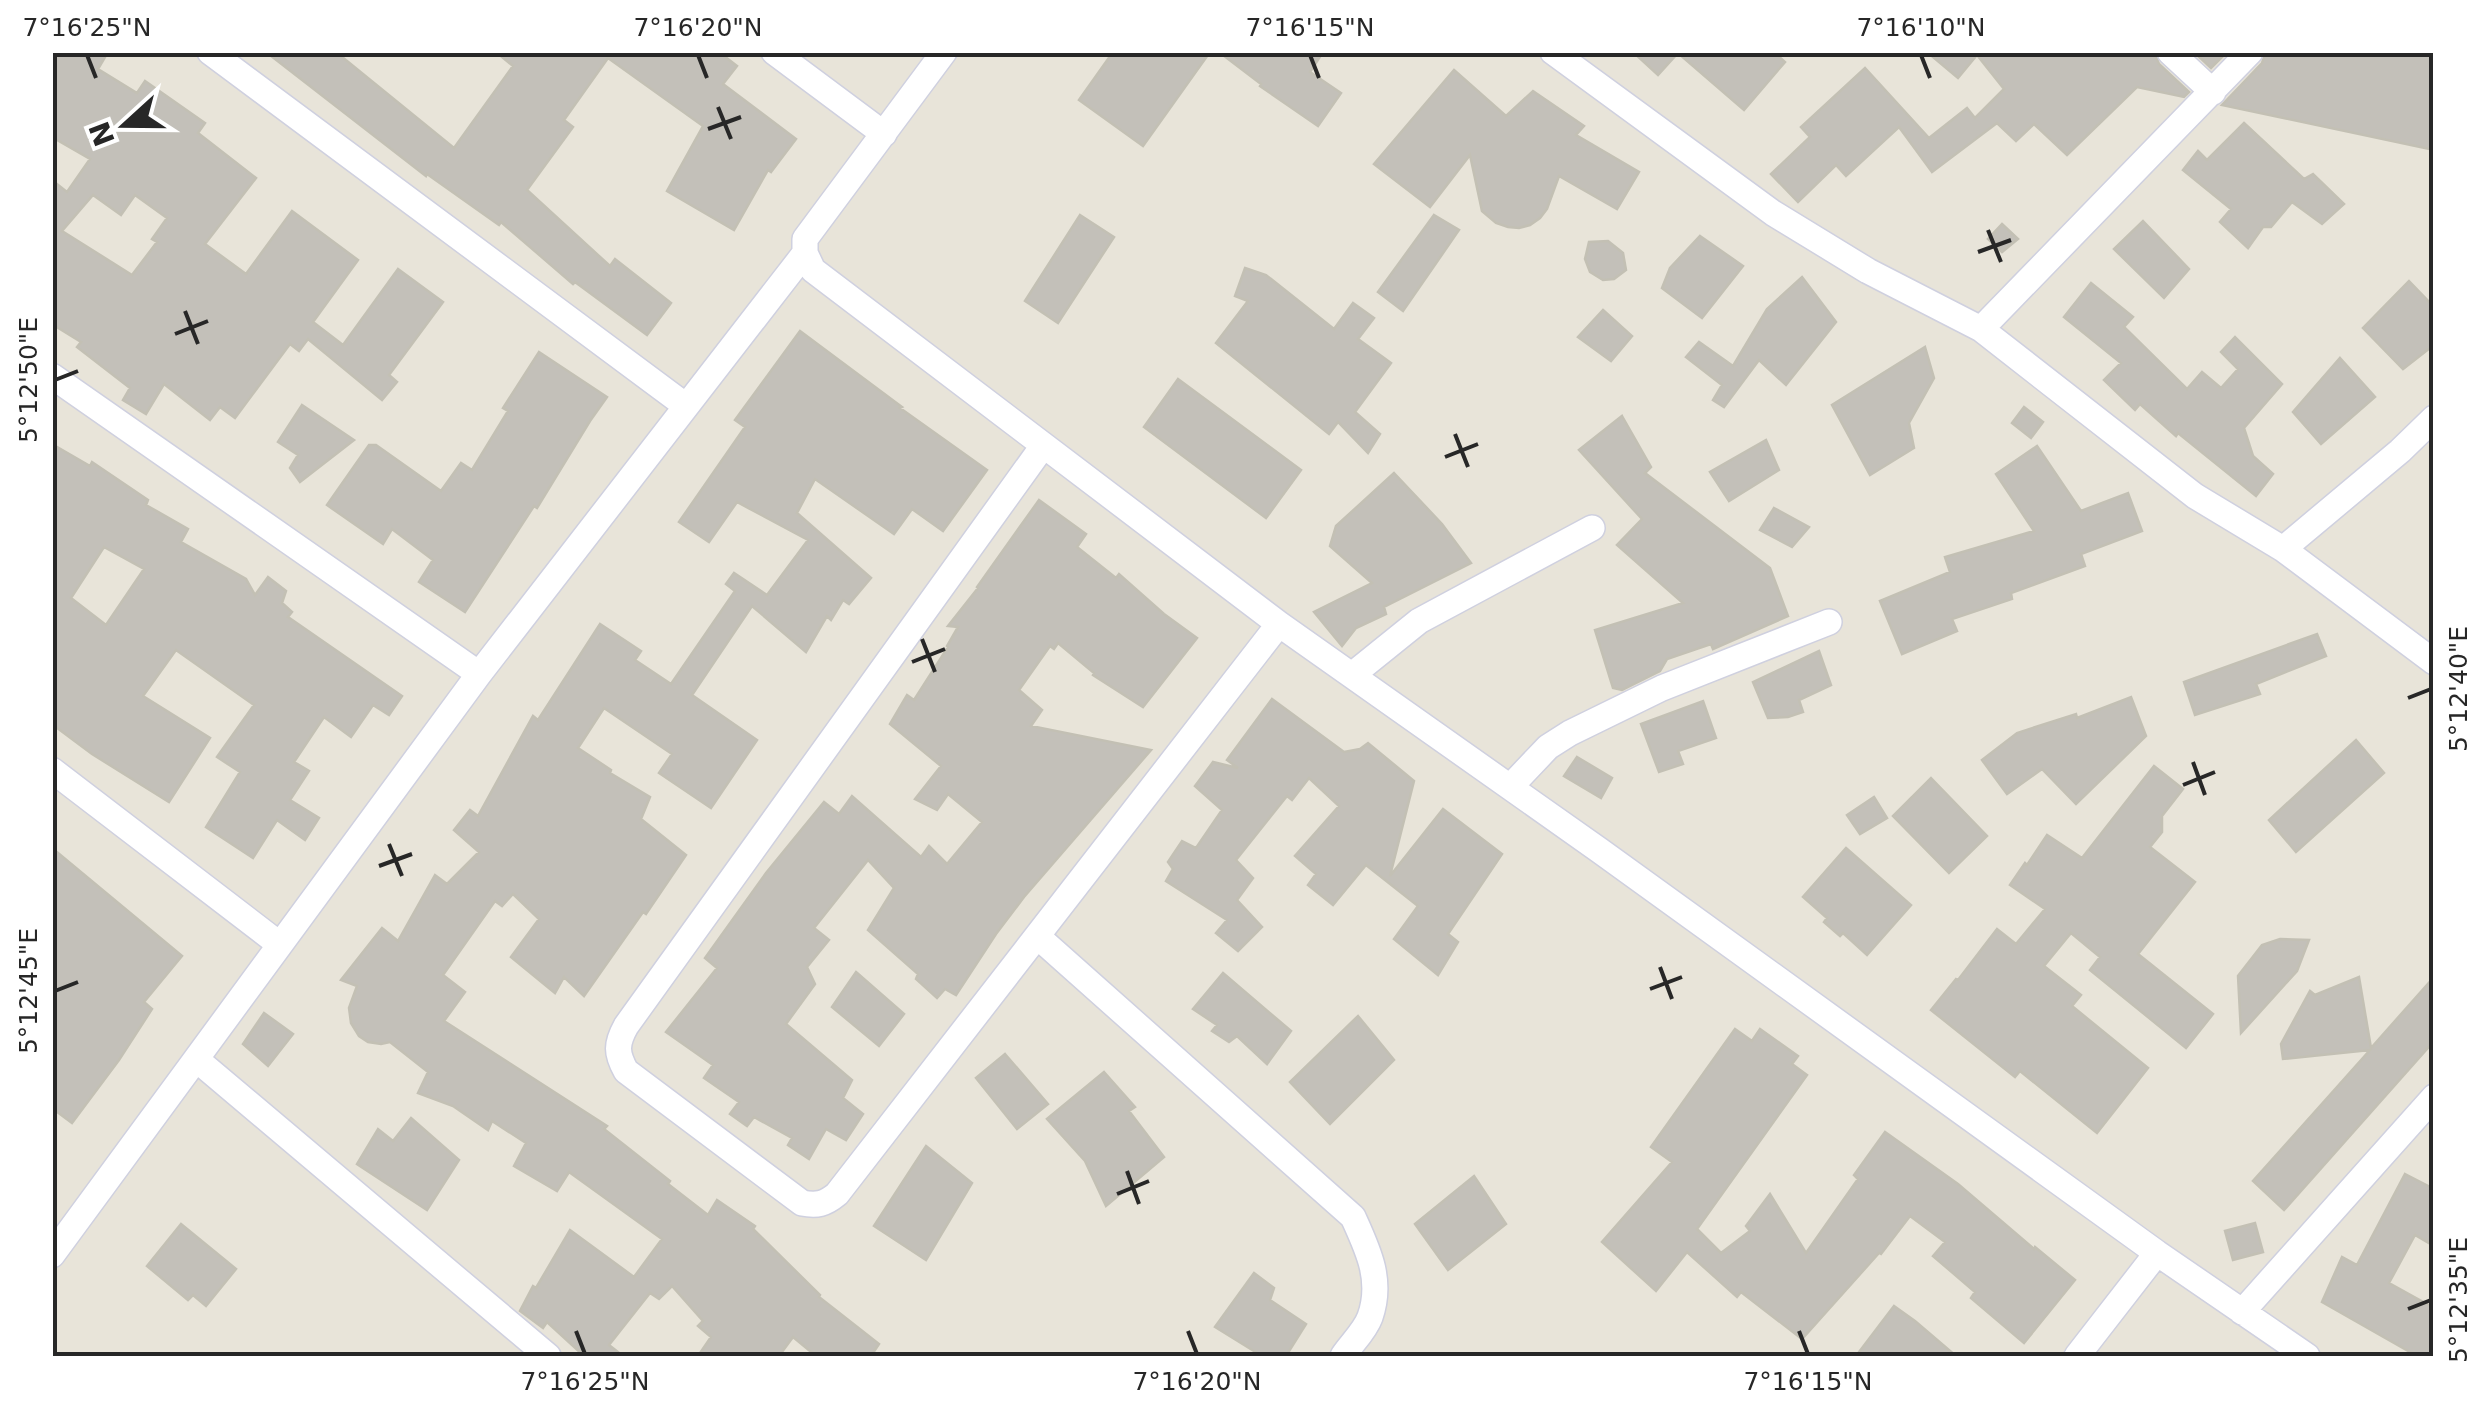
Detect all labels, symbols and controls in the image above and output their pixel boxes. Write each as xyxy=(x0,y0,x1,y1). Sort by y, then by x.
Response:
text: 7°16'25"N xyxy=(22,13,152,42)
text: 7°16'20"N xyxy=(633,13,763,42)
text: 7°16'15"N xyxy=(1245,13,1375,42)
text: 7°16'10"N xyxy=(1856,13,1986,42)
north arrow xyxy=(75,75,175,175)
text: N xyxy=(83,117,122,151)
text: 5°12'50"E xyxy=(14,317,43,443)
text: 5°12'40"E xyxy=(2444,626,2473,752)
text: 5°12'45"E xyxy=(14,928,43,1054)
text: 5°12'35"E xyxy=(2444,1237,2473,1363)
text: 7°16'25"N xyxy=(520,1367,650,1396)
text: 7°16'20"N xyxy=(1132,1367,1262,1396)
text: 7°16'15"N xyxy=(1743,1367,1873,1396)

